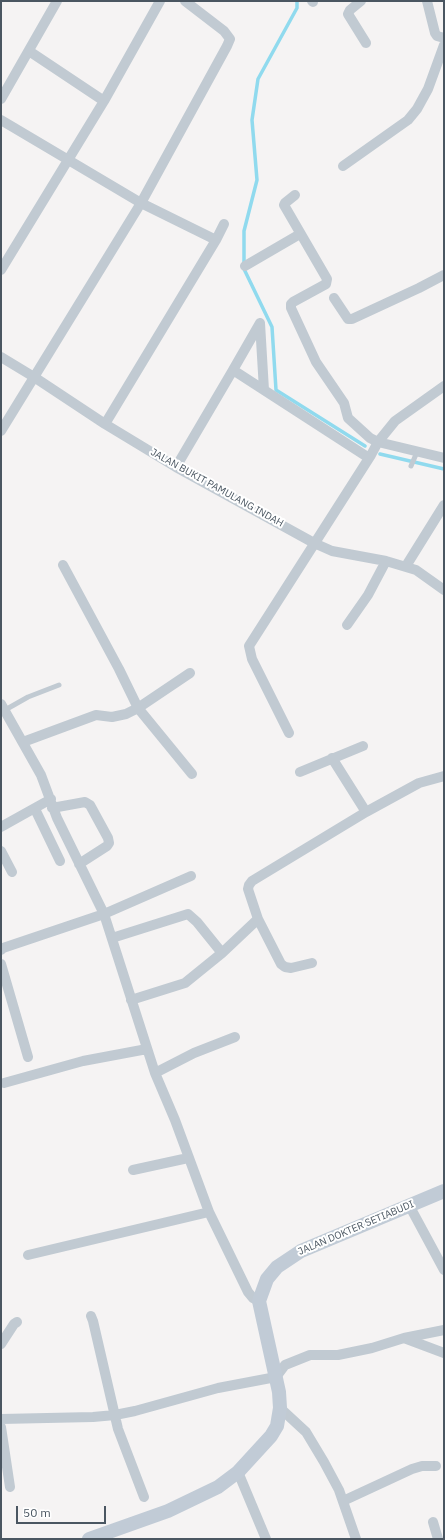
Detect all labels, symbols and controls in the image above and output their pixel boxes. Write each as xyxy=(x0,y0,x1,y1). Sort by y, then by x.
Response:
street label: JALAN BUKIT PAMULANG INDAH xyxy=(148,446,286,530)
street label: JALAN DOKTER SETIABUDI xyxy=(296,1198,416,1258)
scale bar xyxy=(18,1498,108,1524)
text: 50 m xyxy=(23,1505,51,1520)

